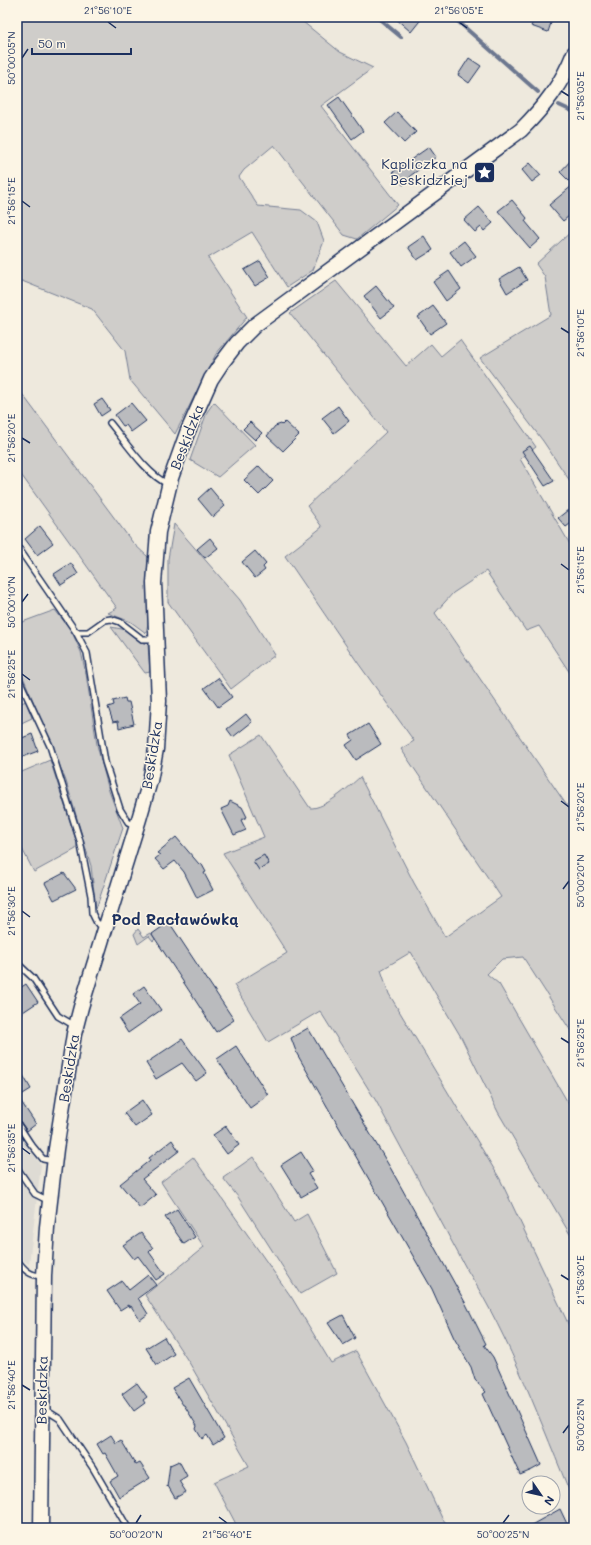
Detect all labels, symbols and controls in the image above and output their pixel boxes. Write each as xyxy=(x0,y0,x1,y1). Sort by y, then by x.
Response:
text: 21°56'10"E xyxy=(84,3,132,17)
text: 21°56'05"E xyxy=(434,3,484,17)
scale bar xyxy=(32,30,131,56)
text: 50°00'05"N xyxy=(4,31,18,85)
text: 50 m xyxy=(38,35,66,51)
text: 21°56'05"E xyxy=(573,71,587,121)
place label: Kapliczka na Beskidzkiej xyxy=(381,154,468,189)
place icon: Kapliczka na Beskidzkiej xyxy=(471,159,497,185)
text: 21°56'15"E xyxy=(4,177,18,225)
text: 21°56'10"E xyxy=(573,309,587,357)
street label: Beskidzka xyxy=(165,401,208,472)
text: 21°56'20"E xyxy=(4,413,18,462)
text: 21°56'15"E xyxy=(573,546,587,594)
text: 50°00'10"N xyxy=(4,576,18,628)
text: 21°56'25"E xyxy=(4,649,18,698)
street label: Beskidzka xyxy=(137,720,166,790)
text: 21°56'20"E xyxy=(573,782,587,831)
text: 50°00'20"N xyxy=(573,854,587,908)
text: 21°56'30"E xyxy=(4,886,18,936)
district label: Pod Racławówką xyxy=(112,909,239,929)
text: 21°56'25"E xyxy=(573,1018,587,1067)
street label: Beskidzka xyxy=(54,1033,83,1103)
text: 21°56'35"E xyxy=(4,1123,18,1172)
text: 21°56'30"E xyxy=(573,1255,587,1305)
street label: Beskidzka xyxy=(31,1355,52,1425)
text: 21°56'40"E xyxy=(4,1360,18,1410)
text: 50°00'25"N xyxy=(573,1399,587,1451)
north arrow xyxy=(521,1475,561,1515)
text: N xyxy=(541,1493,558,1509)
text: 50°00'20"N xyxy=(109,1527,163,1541)
text: 21°56'40"E xyxy=(202,1527,252,1541)
text: 50°00'25"N xyxy=(477,1527,529,1541)

